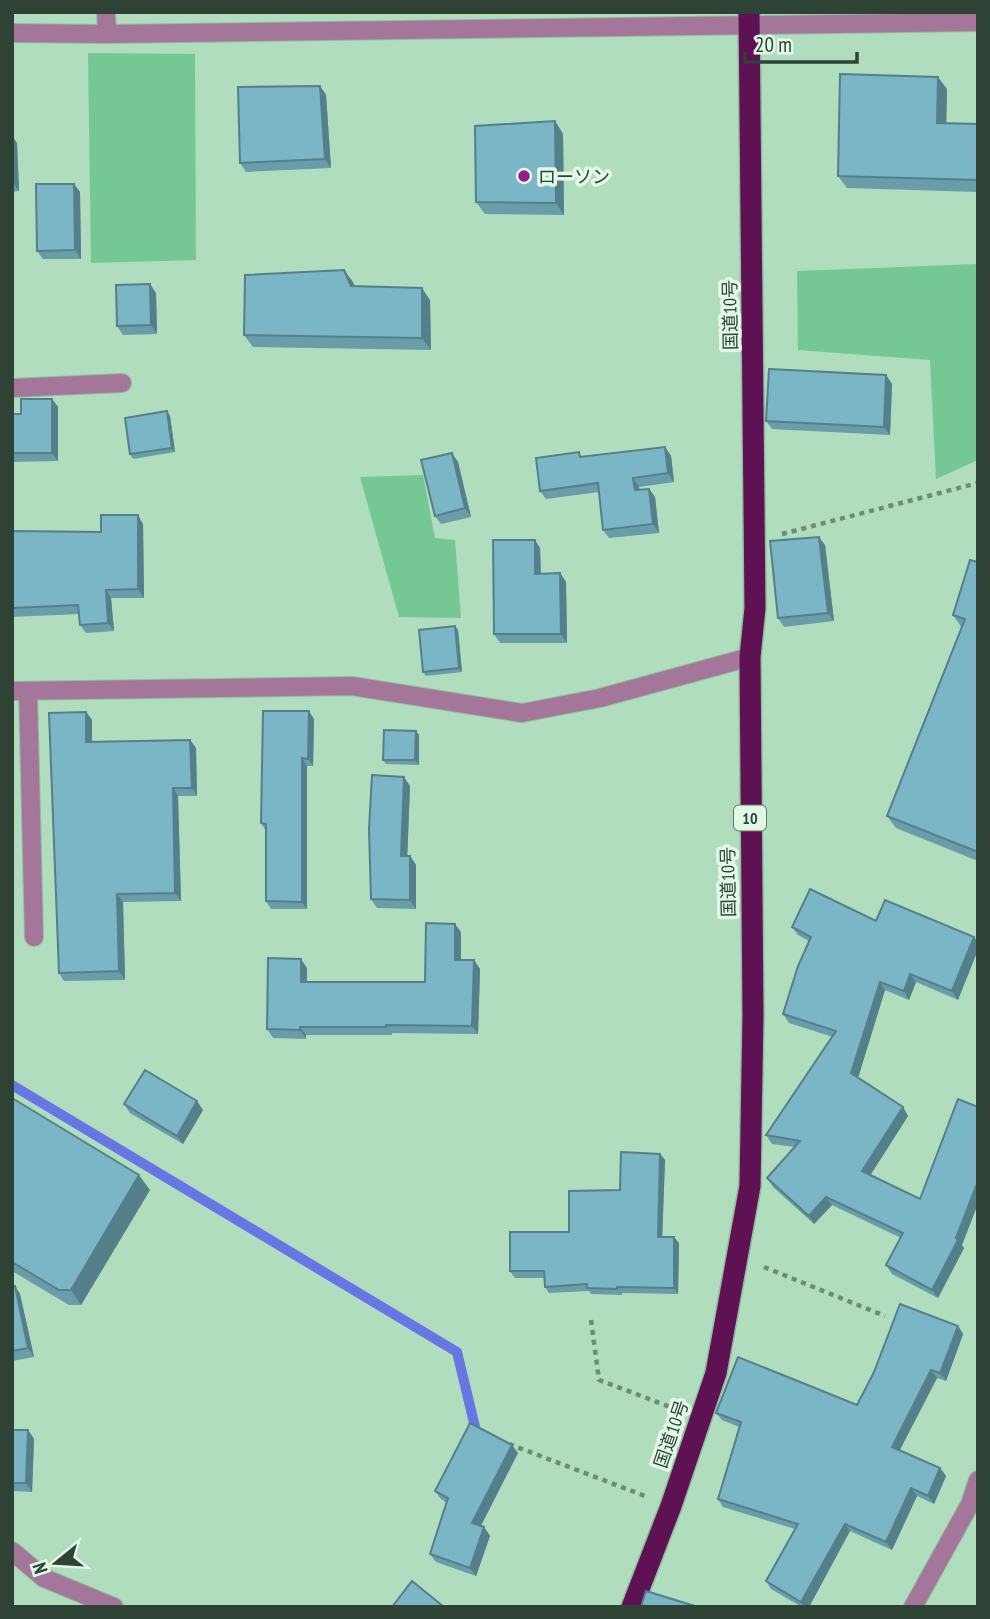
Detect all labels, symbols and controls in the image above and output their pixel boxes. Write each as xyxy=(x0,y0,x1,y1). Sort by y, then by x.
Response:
scale bar xyxy=(745,21,857,65)
text: 20 m xyxy=(755,31,792,58)
place label: ローソン xyxy=(538,165,610,188)
marker: ローソン xyxy=(516,168,532,184)
street label: 国道10号 xyxy=(718,280,742,350)
road number: 10 xyxy=(734,806,766,831)
street label: 国道10号 xyxy=(716,847,740,917)
street label: 国道10号 xyxy=(649,1397,693,1471)
north arrow xyxy=(21,1528,91,1598)
text: N xyxy=(27,1560,53,1577)

